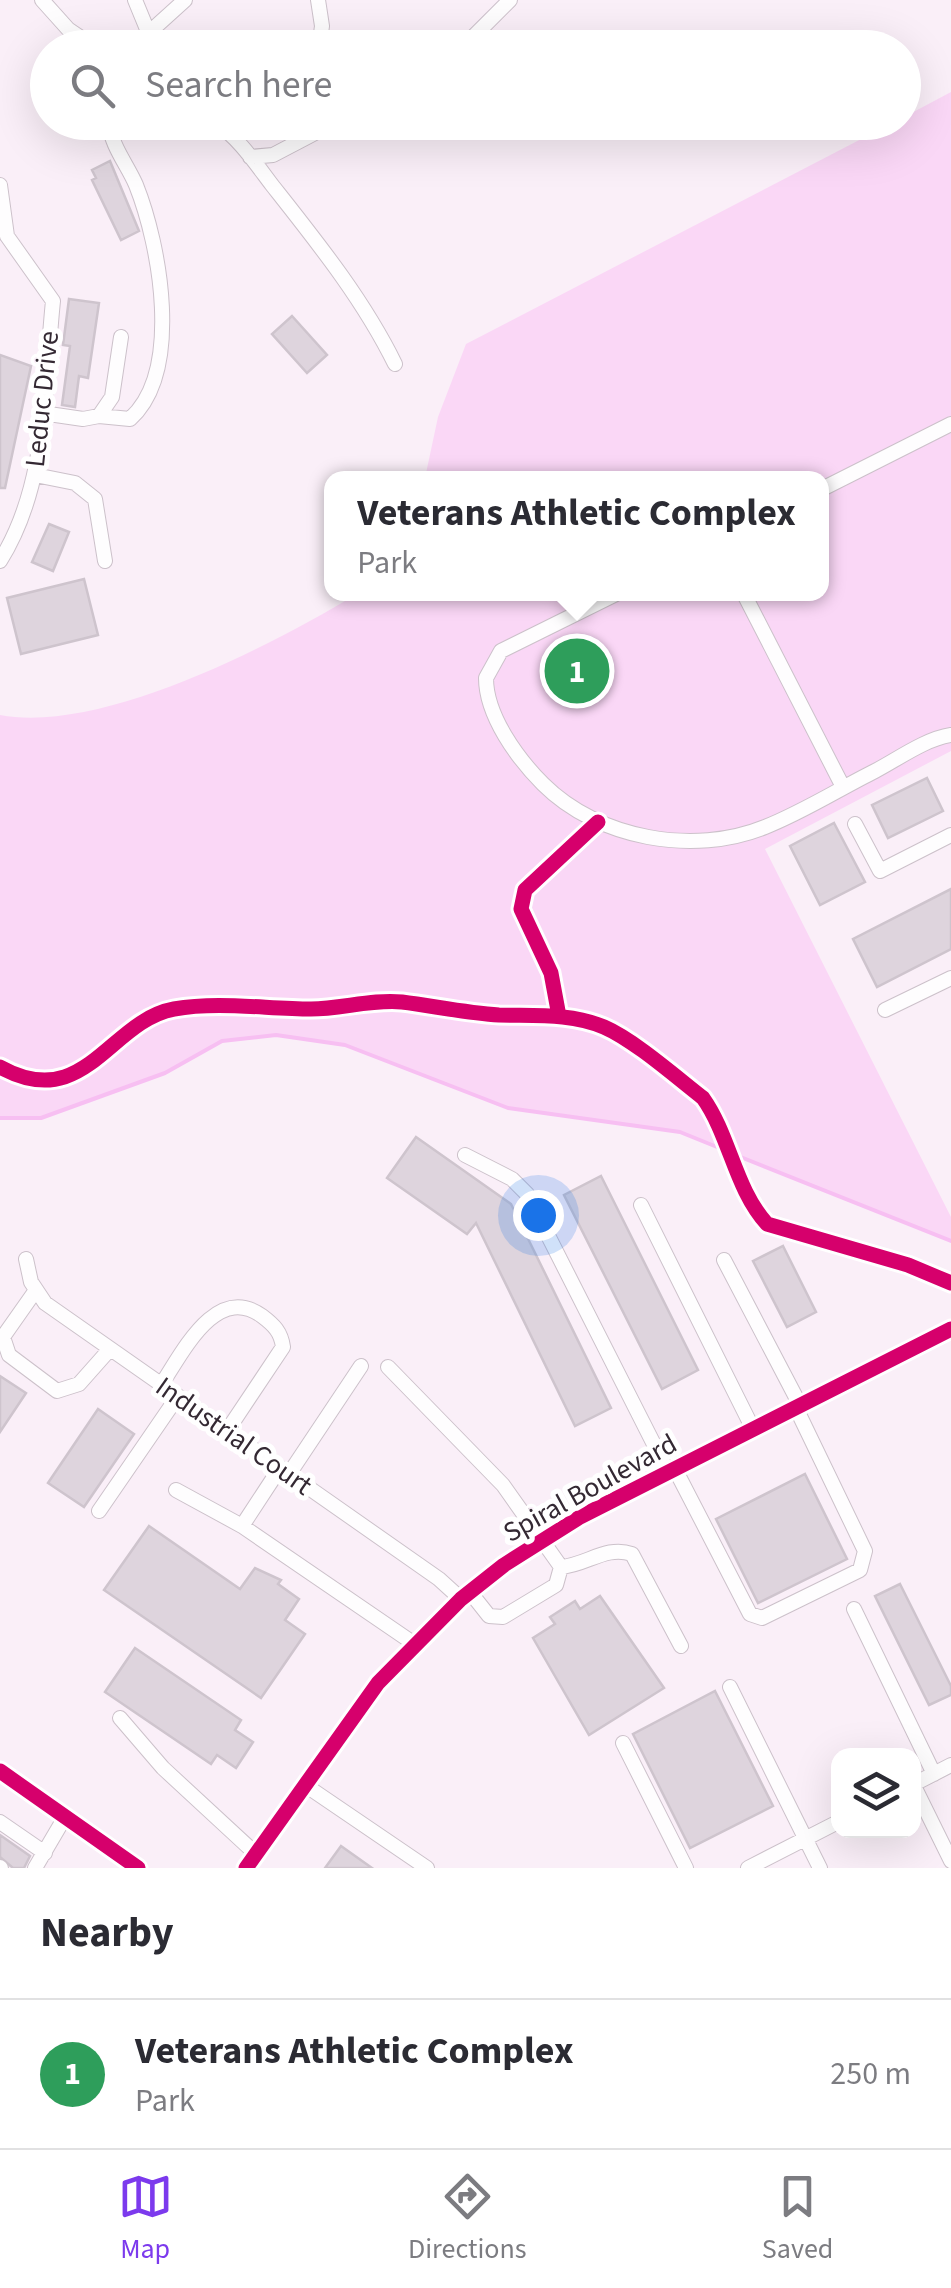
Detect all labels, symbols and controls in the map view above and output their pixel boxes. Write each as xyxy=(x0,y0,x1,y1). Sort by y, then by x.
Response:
search box xyxy=(30,30,921,140)
icon: search xyxy=(65,58,120,113)
text: Search here xyxy=(145,58,332,112)
street label: Leduc Drive xyxy=(15,329,69,469)
popup xyxy=(324,471,829,601)
text: Veterans Athletic Complex xyxy=(357,486,796,540)
text: Park xyxy=(357,540,417,586)
pin: 1 xyxy=(544,634,610,708)
your location xyxy=(513,1190,564,1241)
street label: Industrial Court xyxy=(148,1367,321,1505)
street label: Spiral Boulevard xyxy=(496,1424,684,1552)
map controls xyxy=(831,1748,921,1838)
button: layers xyxy=(831,1748,921,1838)
text: Nearby xyxy=(40,1903,174,1963)
text: Veterans Athletic Complex xyxy=(135,2024,573,2078)
text: 1 xyxy=(64,2051,81,2097)
text: 250 m xyxy=(830,2051,911,2097)
text: Park xyxy=(135,2078,195,2124)
tab: Map xyxy=(118,2169,173,2269)
tab: Directions xyxy=(408,2169,527,2269)
tab: Saved xyxy=(762,2169,833,2269)

